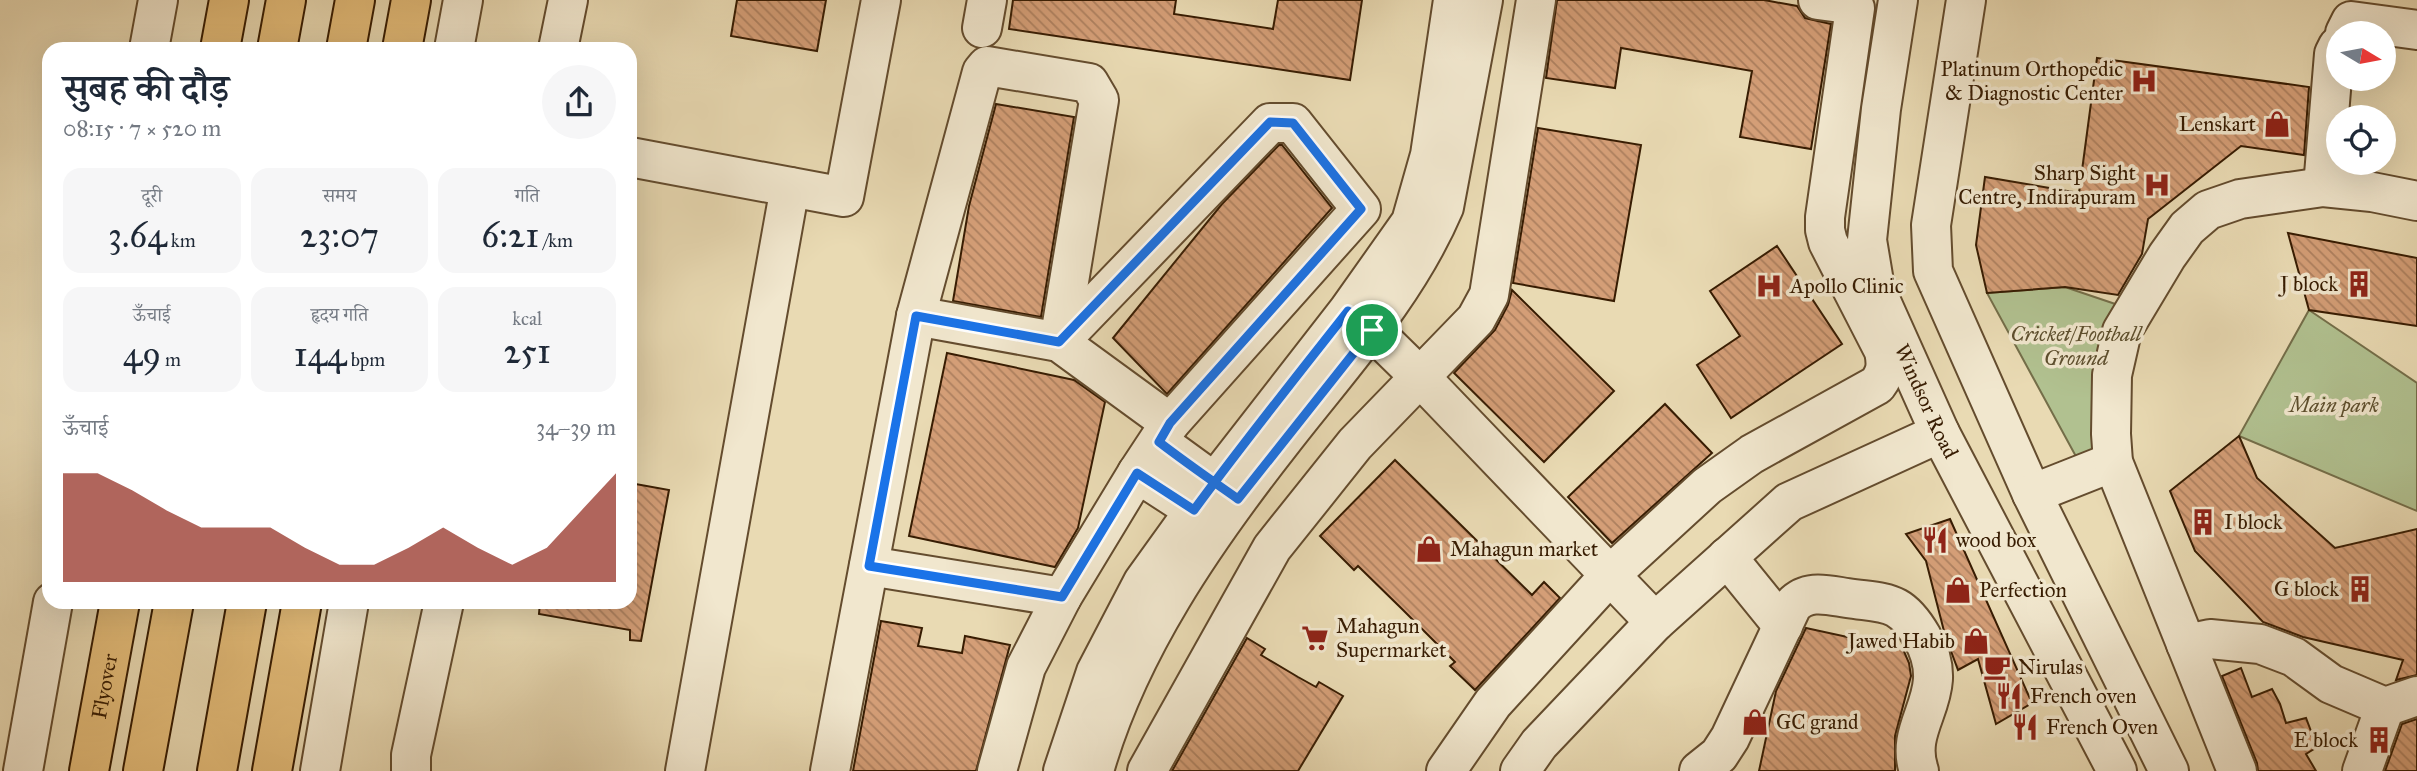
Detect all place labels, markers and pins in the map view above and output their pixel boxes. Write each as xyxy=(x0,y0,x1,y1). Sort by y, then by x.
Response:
place label: Platinum Orthopedic & Diagnostic Center xyxy=(1941,56,2123,106)
hospital icon: Platinum Orthopedic & Diagnostic Center xyxy=(2129,66,2159,96)
shop icon: Lenskart xyxy=(2262,109,2292,139)
place label: Lenskart xyxy=(2179,111,2257,137)
place label: Sharp Sight Centre, Indirapuram xyxy=(1958,160,2137,210)
hospital icon: Sharp Sight Centre, Indirapuram xyxy=(2142,170,2172,200)
building icon: J block xyxy=(2344,269,2374,299)
hospital icon: Apollo Clinic xyxy=(1754,271,1784,301)
place label: J block xyxy=(2278,271,2338,297)
place label: Apollo Clinic xyxy=(1789,273,1904,299)
pin xyxy=(1342,300,1402,360)
building icon: I block xyxy=(2188,507,2218,537)
place label: I block xyxy=(2224,509,2283,535)
restaurant icon: wood box xyxy=(1920,525,1950,555)
place label: wood box xyxy=(1956,527,2037,553)
shop icon: Mahagun market xyxy=(1414,534,1444,564)
place label: Mahagun market xyxy=(1450,536,1599,562)
building icon: G block xyxy=(2345,574,2375,604)
shop icon: Perfection xyxy=(1943,575,1973,605)
place label: G block xyxy=(2274,576,2339,602)
place label: Perfection xyxy=(1979,577,2067,603)
place label: Mahagun Supermarket xyxy=(1336,613,1447,663)
supermarket icon: Mahagun Supermarket xyxy=(1300,623,1330,653)
shop icon: Jawed Habib xyxy=(1961,626,1991,656)
place label: Jawed Habib xyxy=(1846,628,1955,654)
cafe icon: Nirulas xyxy=(1982,652,2012,682)
place label: Nirulas xyxy=(2018,654,2083,680)
restaurant icon: French oven xyxy=(1994,681,2024,711)
place label: French oven xyxy=(2030,683,2137,709)
shop icon: GC grand xyxy=(1740,707,1770,737)
place label: GC grand xyxy=(1776,709,1859,735)
restaurant icon: French Oven xyxy=(2010,712,2040,742)
place label: French Oven xyxy=(2046,714,2158,740)
building icon: E block xyxy=(2364,725,2394,755)
place label: E block xyxy=(2293,727,2358,753)

